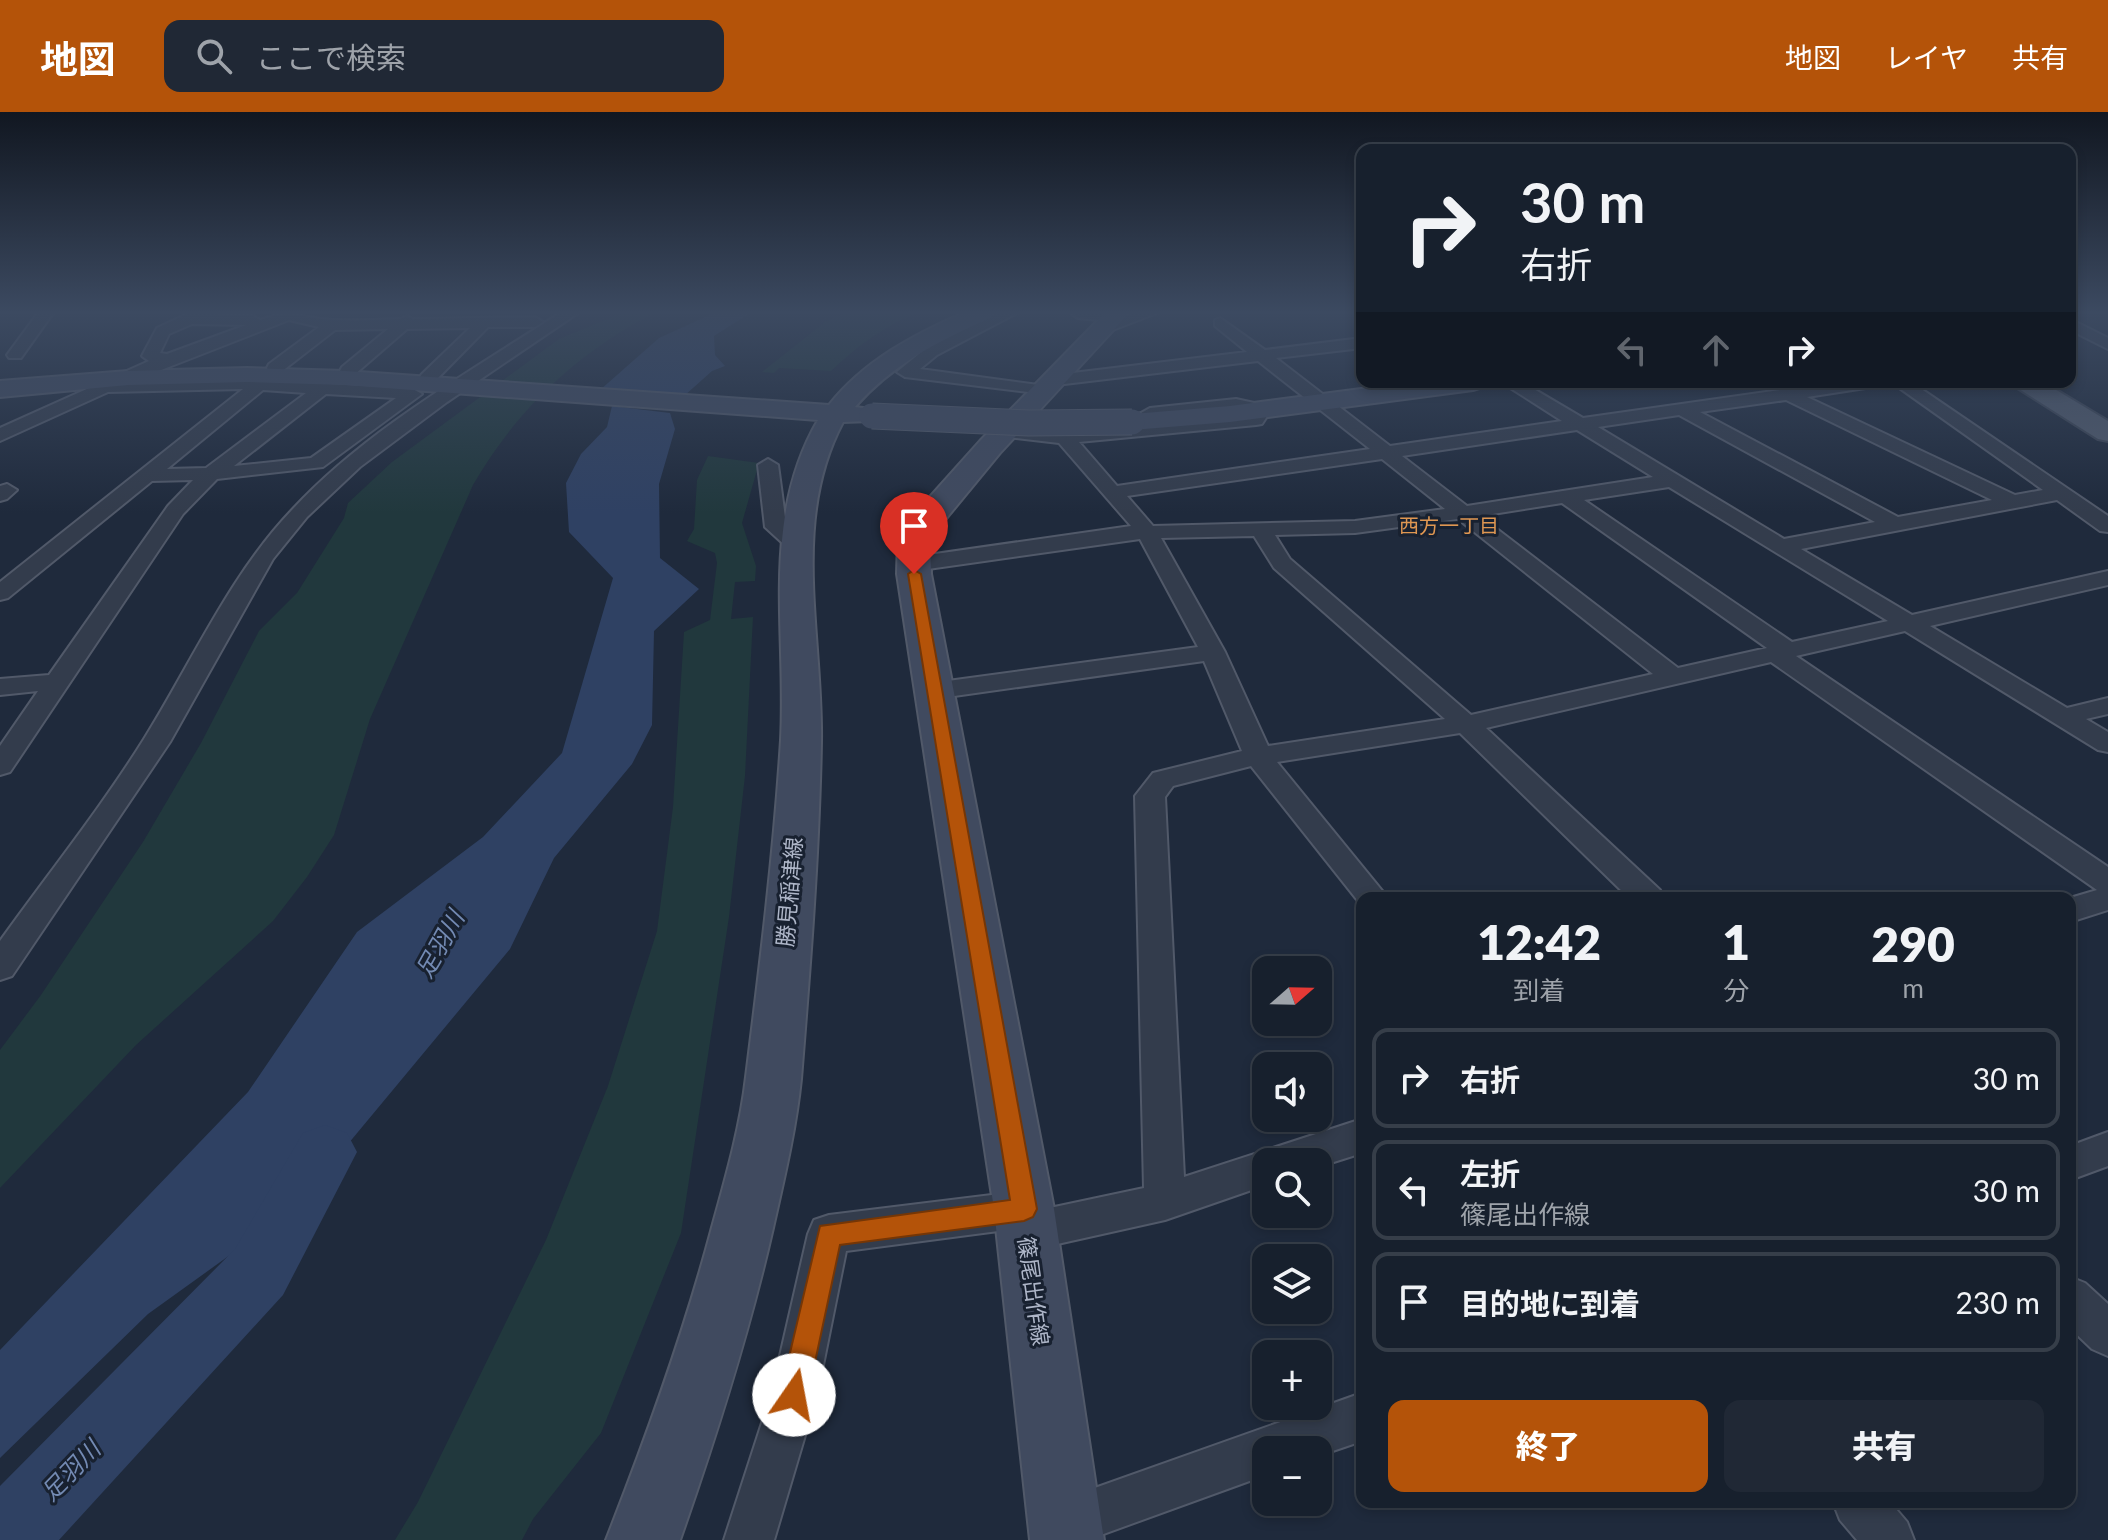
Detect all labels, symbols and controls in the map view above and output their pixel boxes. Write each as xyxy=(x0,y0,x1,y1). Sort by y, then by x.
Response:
search box xyxy=(164,20,724,92)
icon: search xyxy=(192,34,236,78)
text: 地図 xyxy=(40,35,116,81)
text: ここで検索 xyxy=(256,39,406,75)
text: 地図 xyxy=(1785,40,1841,74)
text: レイヤ xyxy=(1885,40,1968,74)
text: 共有 xyxy=(2012,40,2068,74)
text: 30 m xyxy=(1520,168,1645,235)
icon: right xyxy=(1388,176,1492,280)
text: 右折 xyxy=(1520,242,1592,286)
icon: left xyxy=(1610,328,1654,372)
icon: ahead xyxy=(1694,328,1738,372)
icon: right xyxy=(1778,328,1822,372)
pin xyxy=(880,492,948,574)
icon: arrive xyxy=(892,504,936,548)
district label: 西方一丁目 xyxy=(1399,513,1499,537)
street label: 勝見稲津線 xyxy=(771,836,807,948)
water label: 足羽川 xyxy=(409,903,471,983)
text: 12:42 xyxy=(1477,913,1601,970)
text: 1 xyxy=(1722,913,1750,970)
text: 290 xyxy=(1871,915,1955,972)
north arrow xyxy=(1252,956,1332,1036)
map controls xyxy=(1252,956,1332,1516)
text: m xyxy=(1902,972,1924,1004)
text: 到着 xyxy=(1513,974,1565,1006)
text: 分 xyxy=(1723,974,1749,1006)
button: sound xyxy=(1252,1052,1332,1132)
icon: right xyxy=(1392,1056,1436,1100)
text: 30 m xyxy=(1973,1060,2040,1096)
text: 右折 xyxy=(1460,1061,1520,1097)
button: search xyxy=(1252,1148,1332,1228)
text: 左折 xyxy=(1460,1155,1520,1191)
icon: left xyxy=(1392,1168,1436,1212)
text: 30 m xyxy=(1973,1172,2040,1208)
text: 篠尾出作線 xyxy=(1460,1198,1590,1230)
street label: 篠尾出作線 xyxy=(1013,1235,1055,1347)
button: layers xyxy=(1252,1244,1332,1324)
icon: arrive xyxy=(1392,1280,1436,1324)
text: 230 m xyxy=(1955,1284,2040,1320)
text: 目的地に到着 xyxy=(1460,1285,1640,1321)
button: + xyxy=(1252,1340,1332,1420)
position arrow xyxy=(752,1353,836,1437)
button: 終了 xyxy=(1388,1400,1708,1492)
button: 共有 xyxy=(1724,1400,2044,1492)
water label: 足羽川 xyxy=(35,1432,108,1506)
button: − xyxy=(1252,1436,1332,1516)

